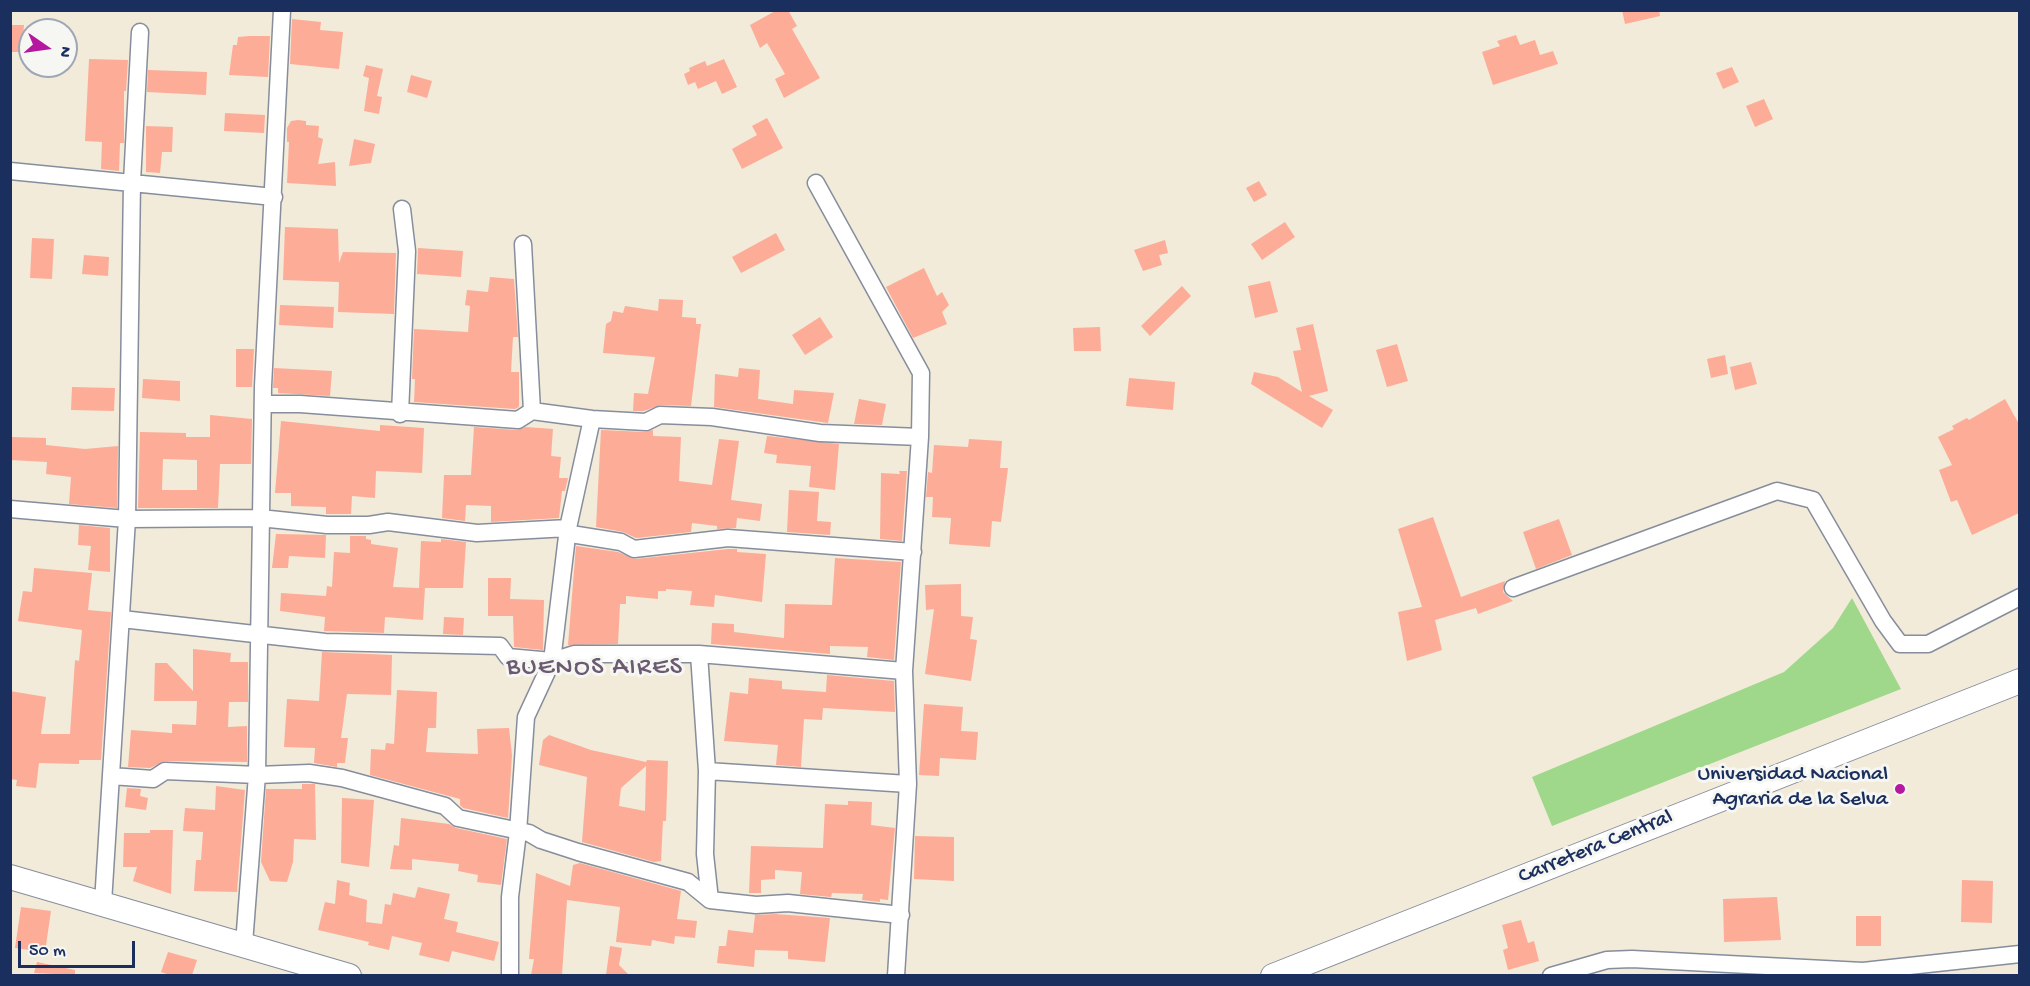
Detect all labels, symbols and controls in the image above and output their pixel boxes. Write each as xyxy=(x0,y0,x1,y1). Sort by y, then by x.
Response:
north arrow xyxy=(18,18,78,78)
text: N xyxy=(54,44,75,59)
district label: BUENOS AIRES xyxy=(507,653,683,685)
place label: Universidad Nacional Agraria de la Selva xyxy=(1697,763,1888,814)
marker: Universidad Nacional Agraria de la Selva xyxy=(1893,782,1907,796)
street label: Carretera Central xyxy=(1515,805,1677,891)
scale bar xyxy=(21,929,138,967)
text: 50 m xyxy=(29,941,66,962)

